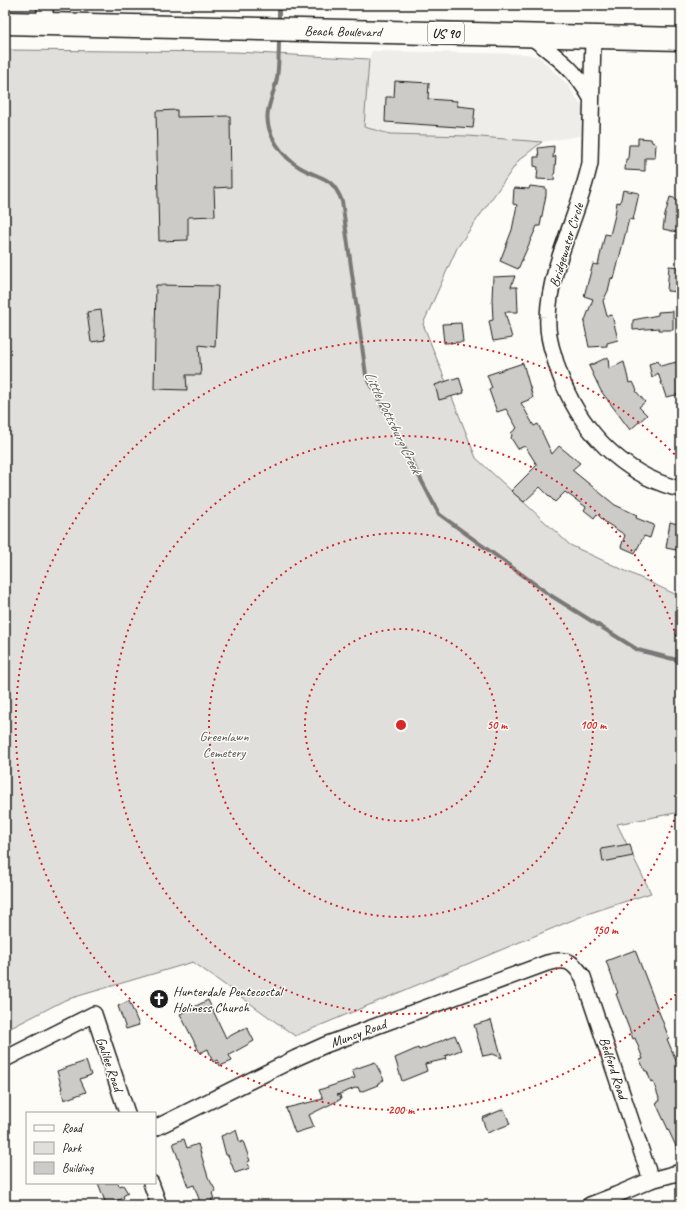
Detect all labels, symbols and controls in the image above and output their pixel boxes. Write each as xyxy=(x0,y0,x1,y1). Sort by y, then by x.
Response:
street label: Beach Boulevard xyxy=(304,22,384,41)
road number: US 90 xyxy=(428,22,464,44)
street label: Bridgewater Circle xyxy=(546,200,588,289)
water label: Little Pottsburg Creek xyxy=(360,368,427,479)
text: 50 m xyxy=(487,717,508,733)
text: 100 m xyxy=(580,717,607,733)
centre of rings xyxy=(394,718,408,732)
park label: Greenlawn Cemetery xyxy=(200,728,249,761)
text: 150 m xyxy=(592,922,619,938)
place label: Hunterdale Pentecostal Holiness Church xyxy=(173,983,285,1016)
church icon: Hunterdale Pentecostal Holiness Church xyxy=(148,988,170,1010)
street label: Muncy Road xyxy=(328,1015,391,1051)
street label: Galilee Road xyxy=(92,1035,128,1096)
street label: Bedford Road xyxy=(596,1035,632,1104)
text: 200 m xyxy=(388,1102,415,1118)
legend xyxy=(26,1112,156,1184)
text: Road xyxy=(62,1120,84,1136)
text: Park xyxy=(62,1140,83,1156)
text: Building xyxy=(62,1160,94,1176)

